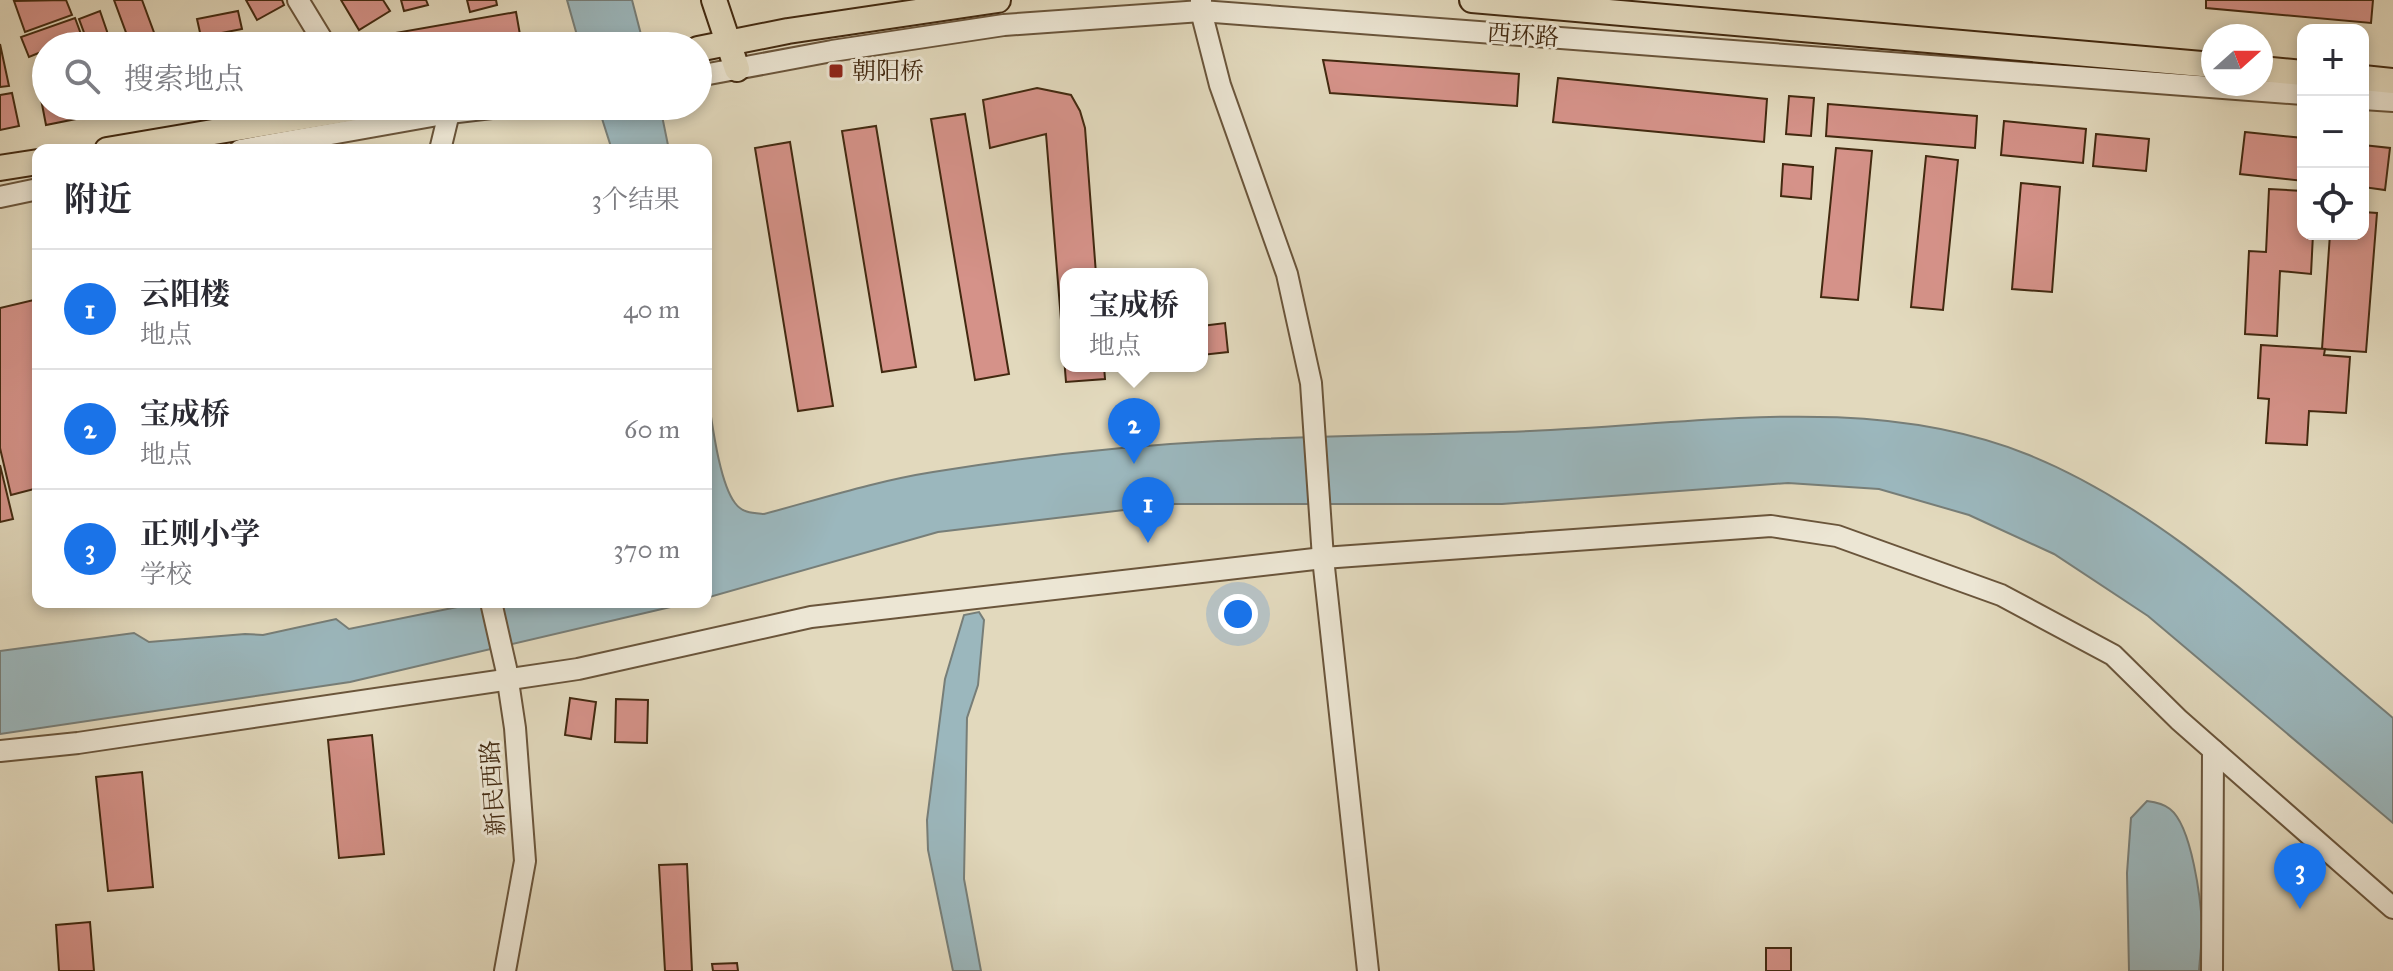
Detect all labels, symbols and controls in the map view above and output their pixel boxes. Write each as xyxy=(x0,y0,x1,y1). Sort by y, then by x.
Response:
street label: 西环路 xyxy=(1486,18,1560,52)
north arrow xyxy=(2201,24,2273,96)
map controls xyxy=(2297,24,2369,240)
button: + xyxy=(2297,24,2369,96)
search box xyxy=(32,32,712,120)
icon: search xyxy=(60,54,104,98)
place label: 朝阳桥 xyxy=(852,56,924,86)
text: 搜索地点 xyxy=(124,61,244,97)
marker: 朝阳桥 xyxy=(827,62,845,80)
button: − xyxy=(2297,96,2369,168)
button: locate xyxy=(2297,168,2369,240)
text: 附近 xyxy=(64,179,132,220)
text: 3个结果 xyxy=(592,183,680,215)
popup xyxy=(1060,268,1208,372)
text: 云阳楼 xyxy=(140,276,230,312)
text: 宝成桥 xyxy=(1089,287,1179,323)
text: 1 xyxy=(85,293,95,325)
text: 40 m xyxy=(623,293,680,325)
text: 地点 xyxy=(140,318,192,350)
text: 地点 xyxy=(1089,329,1141,361)
text: 宝成桥 xyxy=(140,396,230,432)
pin: 2 xyxy=(1108,398,1160,464)
text: 2 xyxy=(84,413,96,445)
text: 60 m xyxy=(624,413,680,445)
text: 地点 xyxy=(140,438,192,470)
pin: 1 xyxy=(1122,477,1174,543)
text: 正则小学 xyxy=(140,516,260,552)
text: 3 xyxy=(85,533,95,565)
text: 370 m xyxy=(613,533,680,565)
text: 学校 xyxy=(140,558,192,590)
your location xyxy=(1218,594,1258,634)
street label: 新民西路 xyxy=(475,739,511,837)
pin: 3 xyxy=(2274,843,2326,909)

